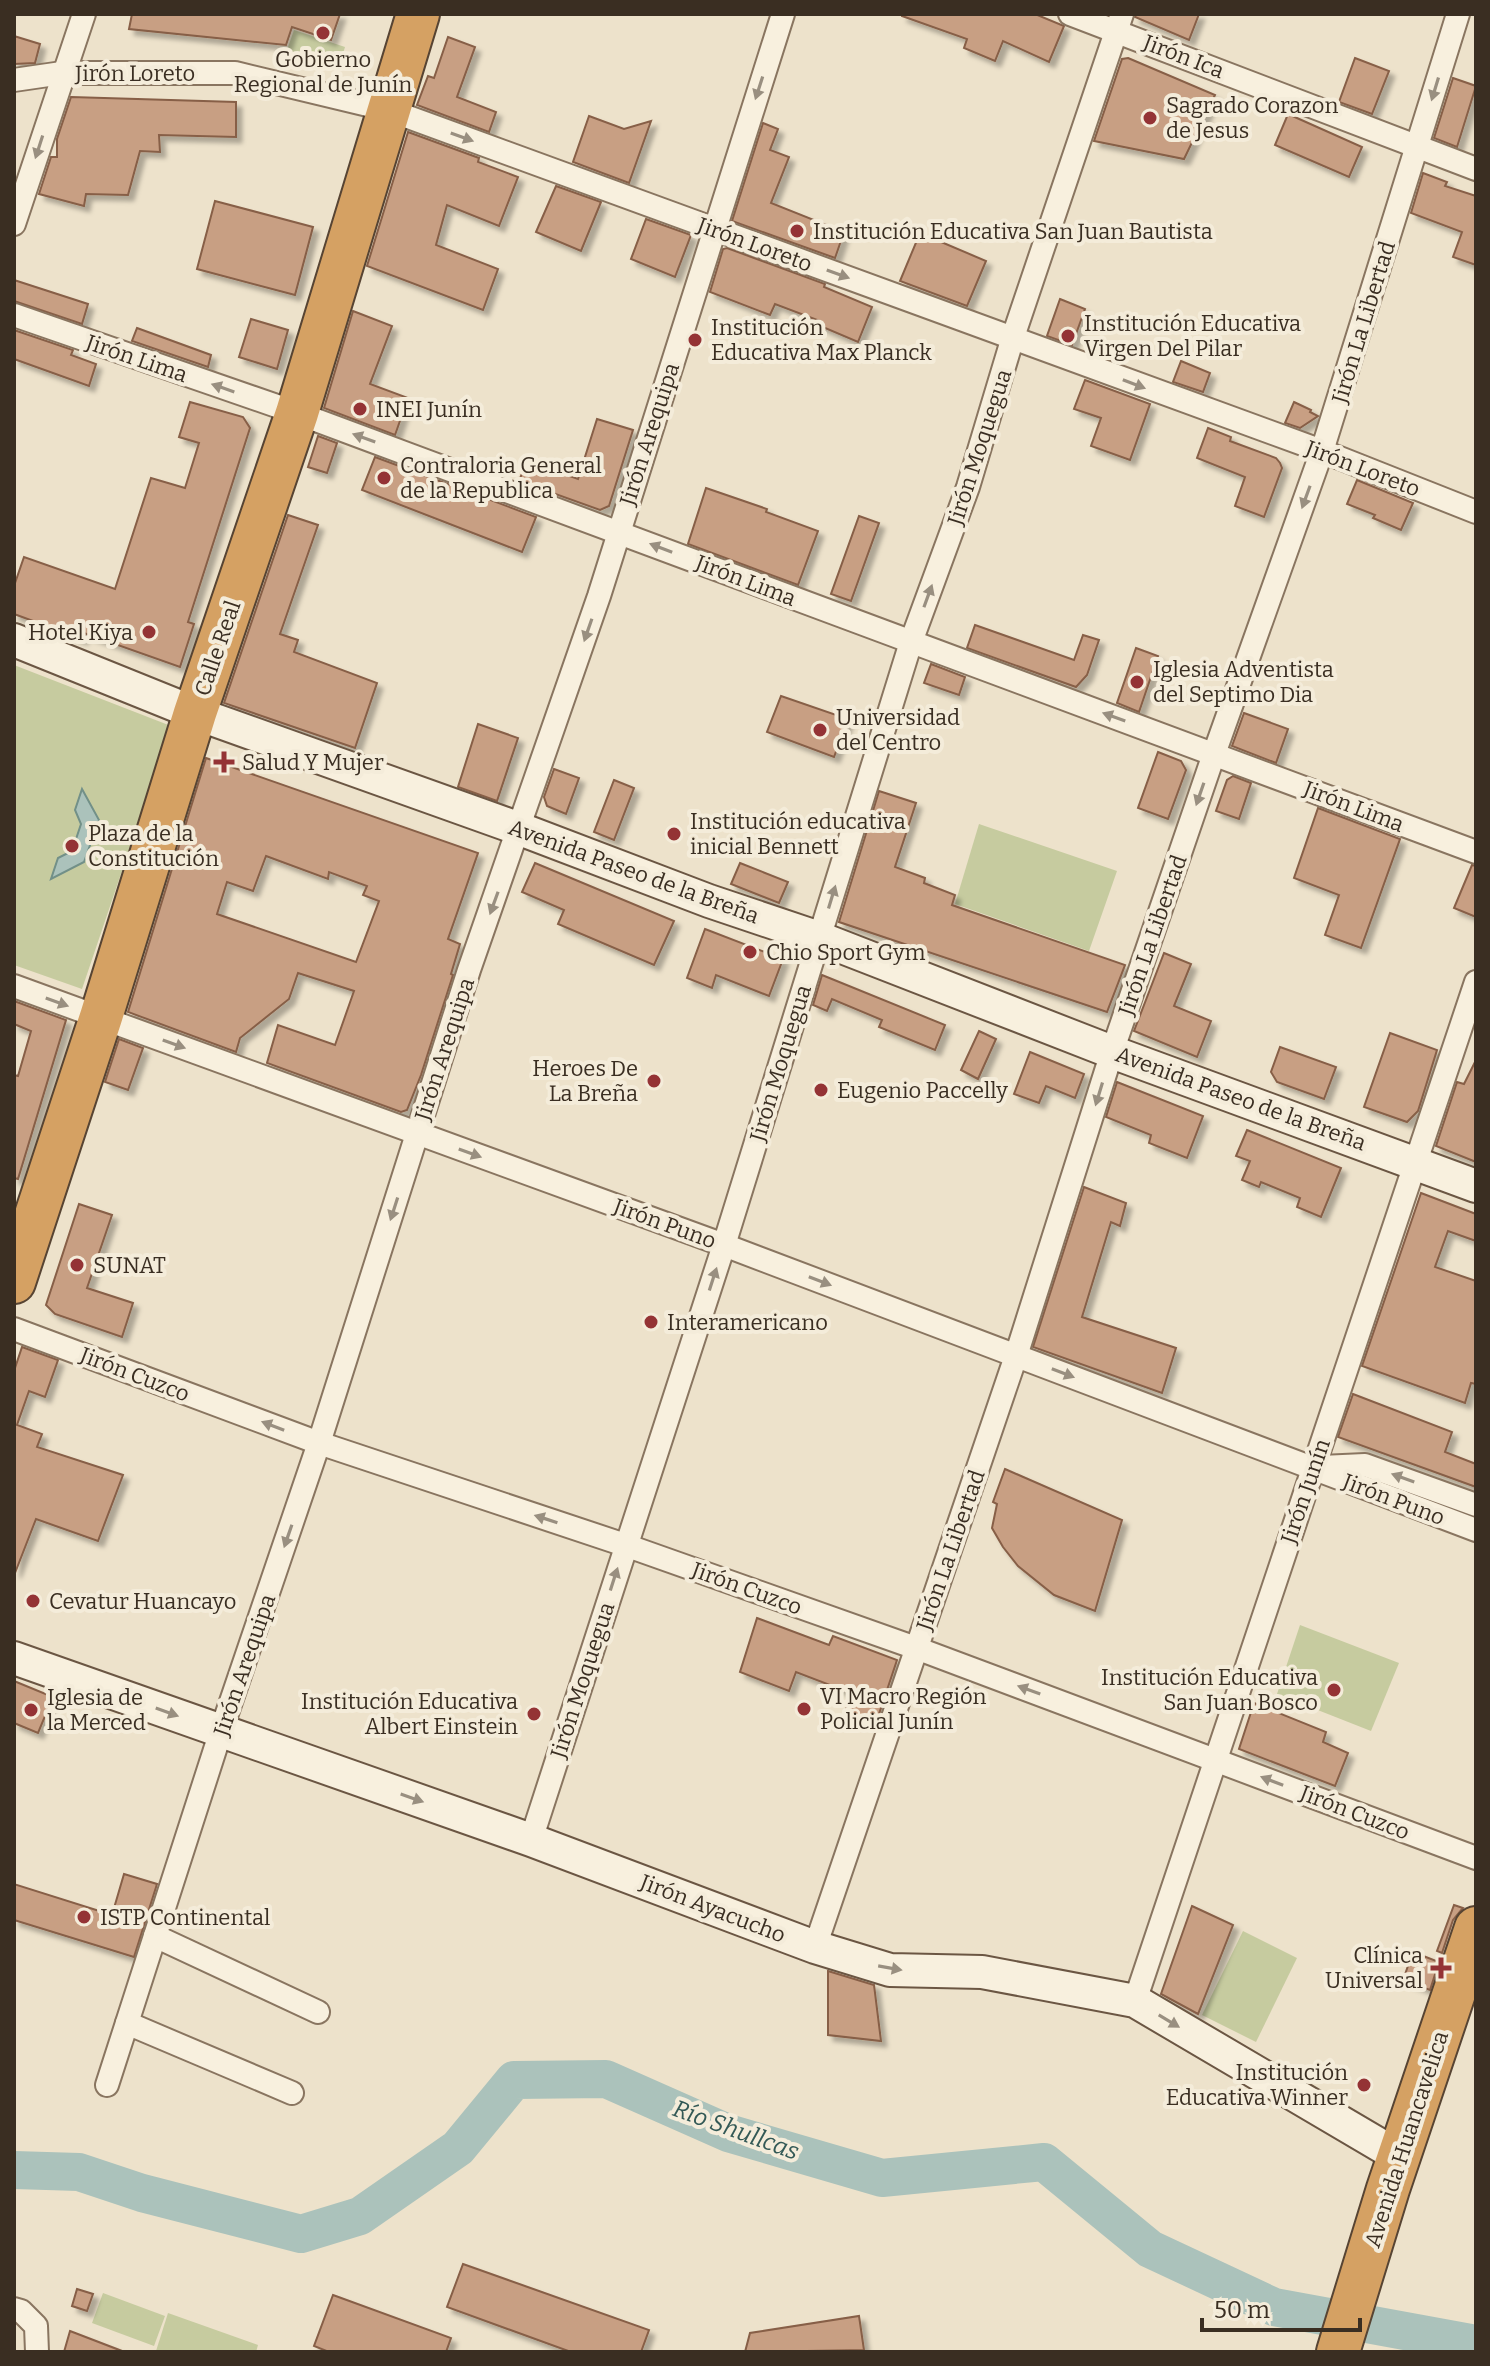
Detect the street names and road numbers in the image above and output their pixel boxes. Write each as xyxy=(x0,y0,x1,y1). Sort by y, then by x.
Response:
street label: Jirón Ica xyxy=(1139,28,1228,84)
street label: Jirón Loreto xyxy=(74,60,195,87)
street label: Jirón Loreto xyxy=(693,211,816,278)
street label: Jirón La Libertad xyxy=(1326,238,1401,407)
street label: Jirón Lima xyxy=(82,328,191,388)
street label: Jirón Arequipa xyxy=(613,359,685,510)
street label: Jirón Moquegua xyxy=(941,366,1017,529)
street label: Jirón Loreto xyxy=(1301,434,1424,503)
street label: Jirón Lima xyxy=(691,549,800,612)
street label: Calle Real xyxy=(189,597,246,699)
street label: Jirón Lima xyxy=(1299,775,1408,838)
street label: Avenida Paseo de la Breña xyxy=(505,814,763,929)
street label: Jirón La Libertad xyxy=(1112,851,1193,1020)
street label: Jirón Arequipa xyxy=(408,974,480,1125)
street label: Jirón Moquegua xyxy=(744,982,817,1146)
street label: Avenida Paseo de la Breña xyxy=(1112,1041,1370,1156)
street label: Jirón Puno xyxy=(609,1192,720,1254)
street label: Jirón Cuzco xyxy=(75,1341,193,1408)
street label: Jirón Junín xyxy=(1275,1435,1336,1548)
street label: Jirón La Libertad xyxy=(910,1466,991,1635)
street label: Jirón Puno xyxy=(1338,1467,1449,1531)
street label: Jirón Cuzco xyxy=(687,1556,806,1621)
street label: Jirón Arequipa xyxy=(207,1591,281,1741)
street label: Jirón Moquegua xyxy=(544,1599,620,1762)
street label: Jirón Cuzco xyxy=(1295,1779,1413,1846)
street label: Jirón Ayacucho xyxy=(635,1868,789,1949)
street label: Avenida Huancavelica xyxy=(1359,2028,1454,2251)

